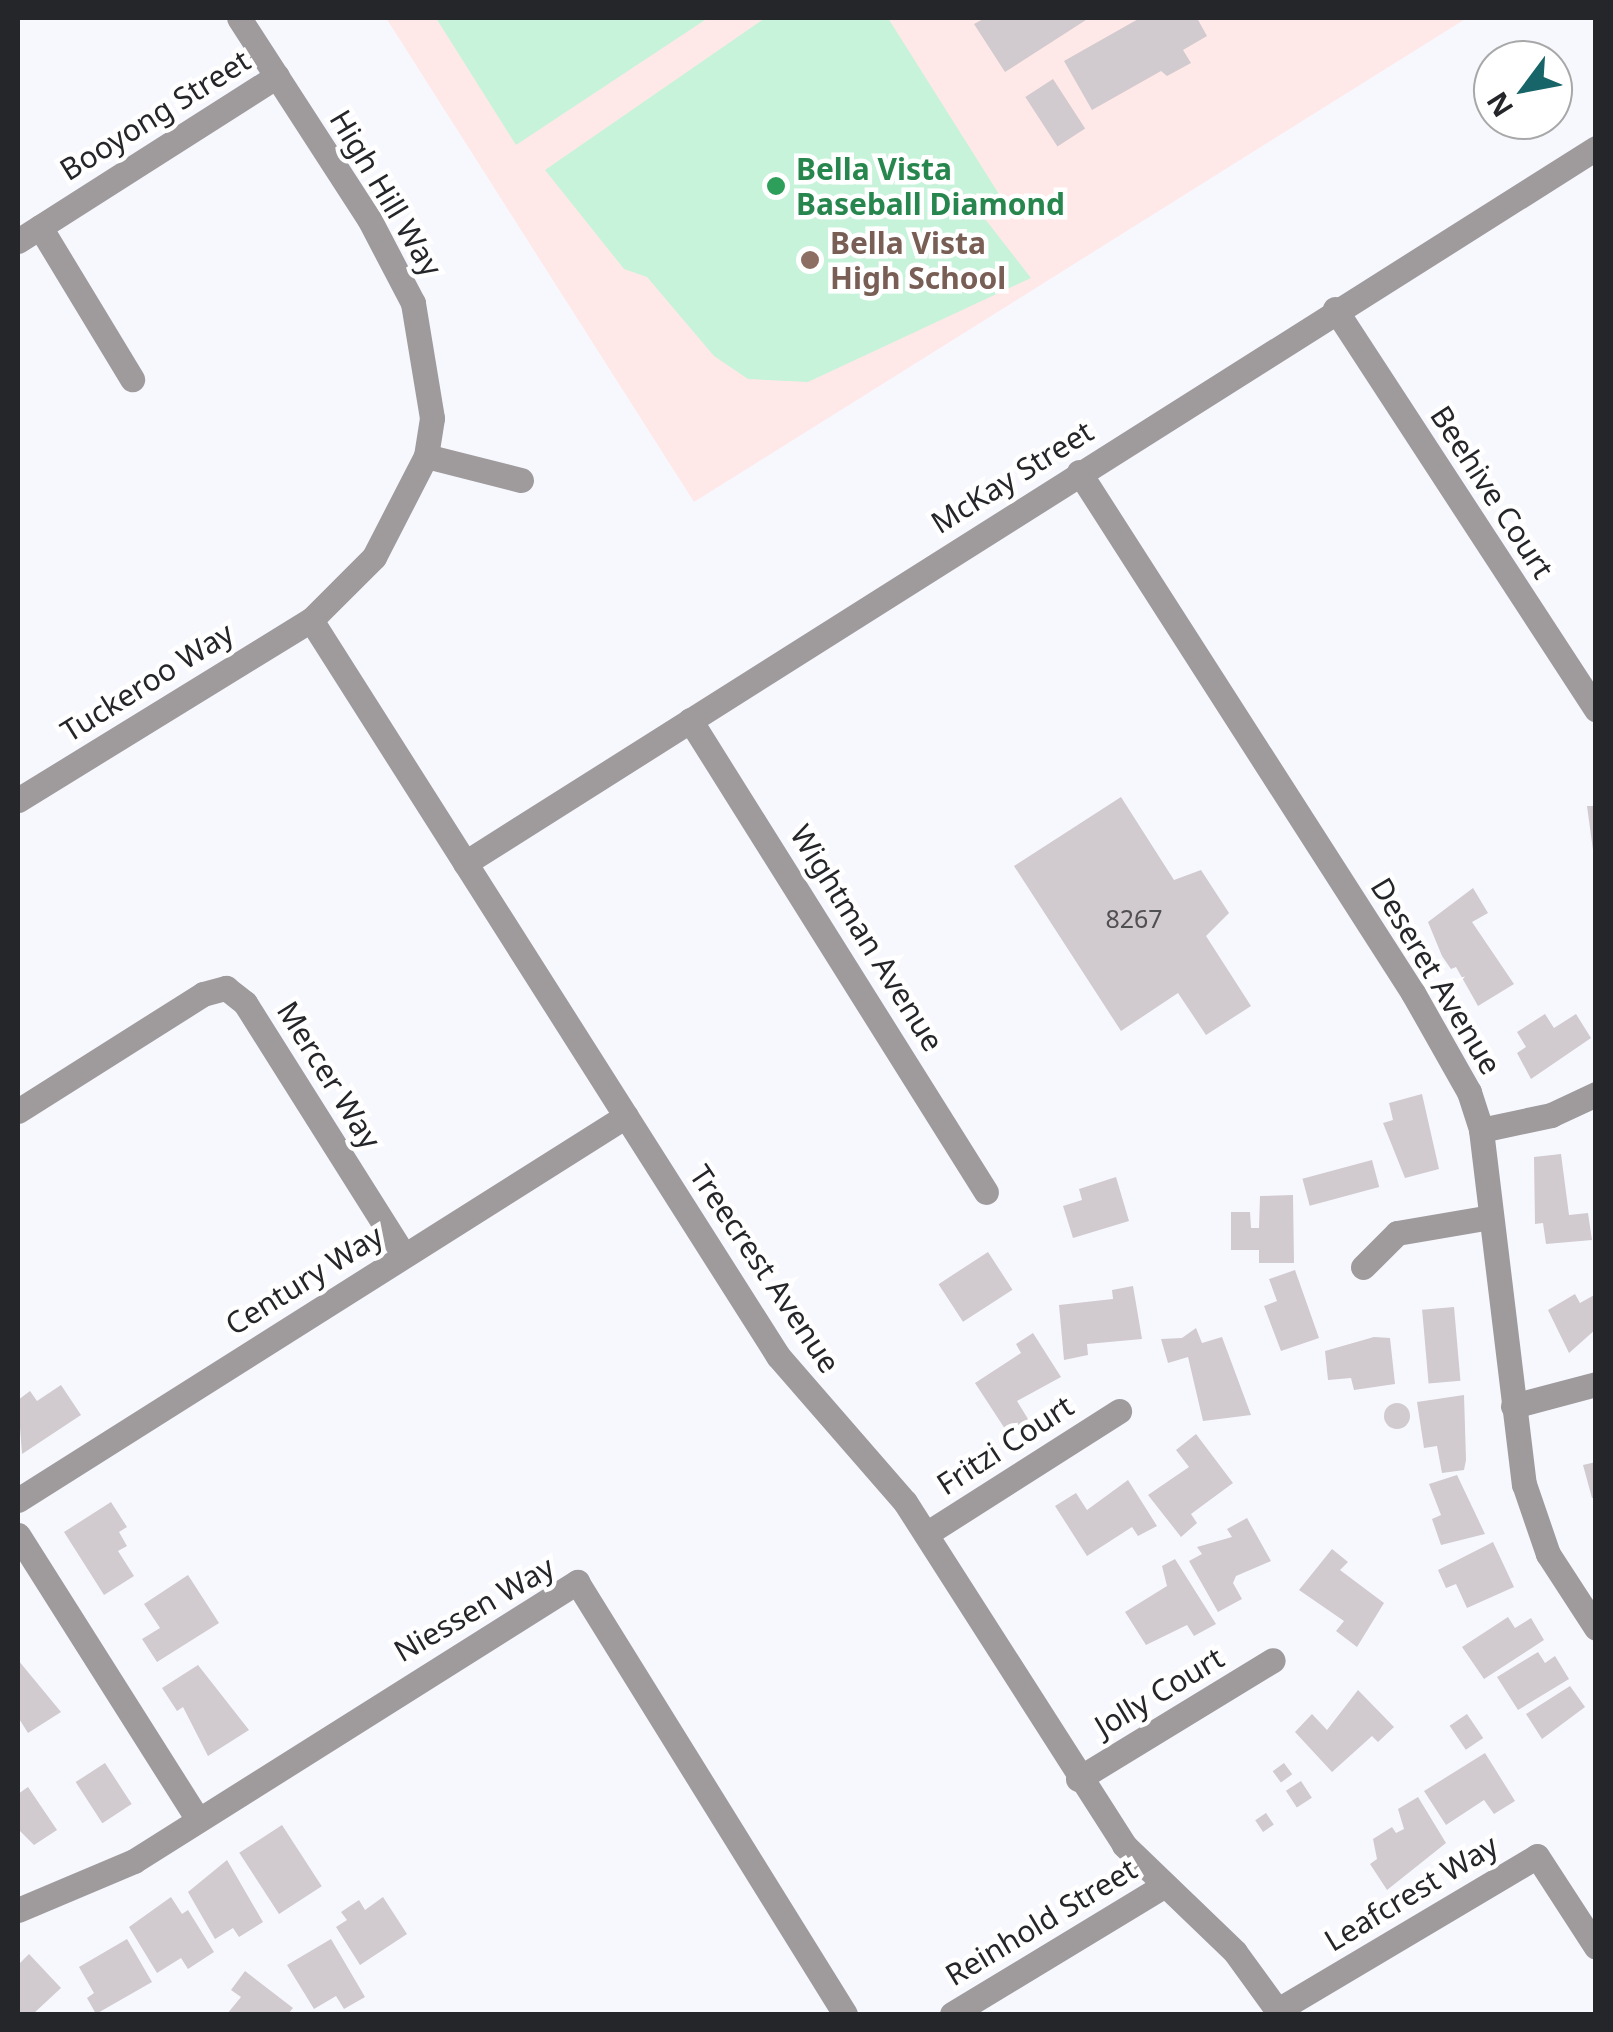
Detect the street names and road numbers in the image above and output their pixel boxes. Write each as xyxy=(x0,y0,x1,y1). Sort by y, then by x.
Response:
street label: Booyong Street xyxy=(53,42,257,188)
street label: High Hill Way xyxy=(322,103,450,283)
street label: Beehive Court xyxy=(1423,399,1561,585)
street label: McKay Street xyxy=(924,413,1100,541)
street label: Tuckeroo Way xyxy=(54,615,240,749)
street label: Wightman Avenue xyxy=(783,818,951,1058)
street label: Deseret Avenue xyxy=(1363,871,1509,1081)
street label: Mercer Way xyxy=(270,995,388,1155)
street label: Treecrest Avenue xyxy=(682,1159,848,1379)
street label: Century Way xyxy=(219,1217,389,1343)
street label: Fritzi Court xyxy=(930,1388,1080,1502)
street label: Niessen Way xyxy=(388,1549,560,1669)
street label: Jolly Court xyxy=(1088,1640,1230,1744)
street label: Leafcrest Way xyxy=(1318,1827,1504,1959)
street label: Reinhold Street xyxy=(939,1851,1143,1993)

